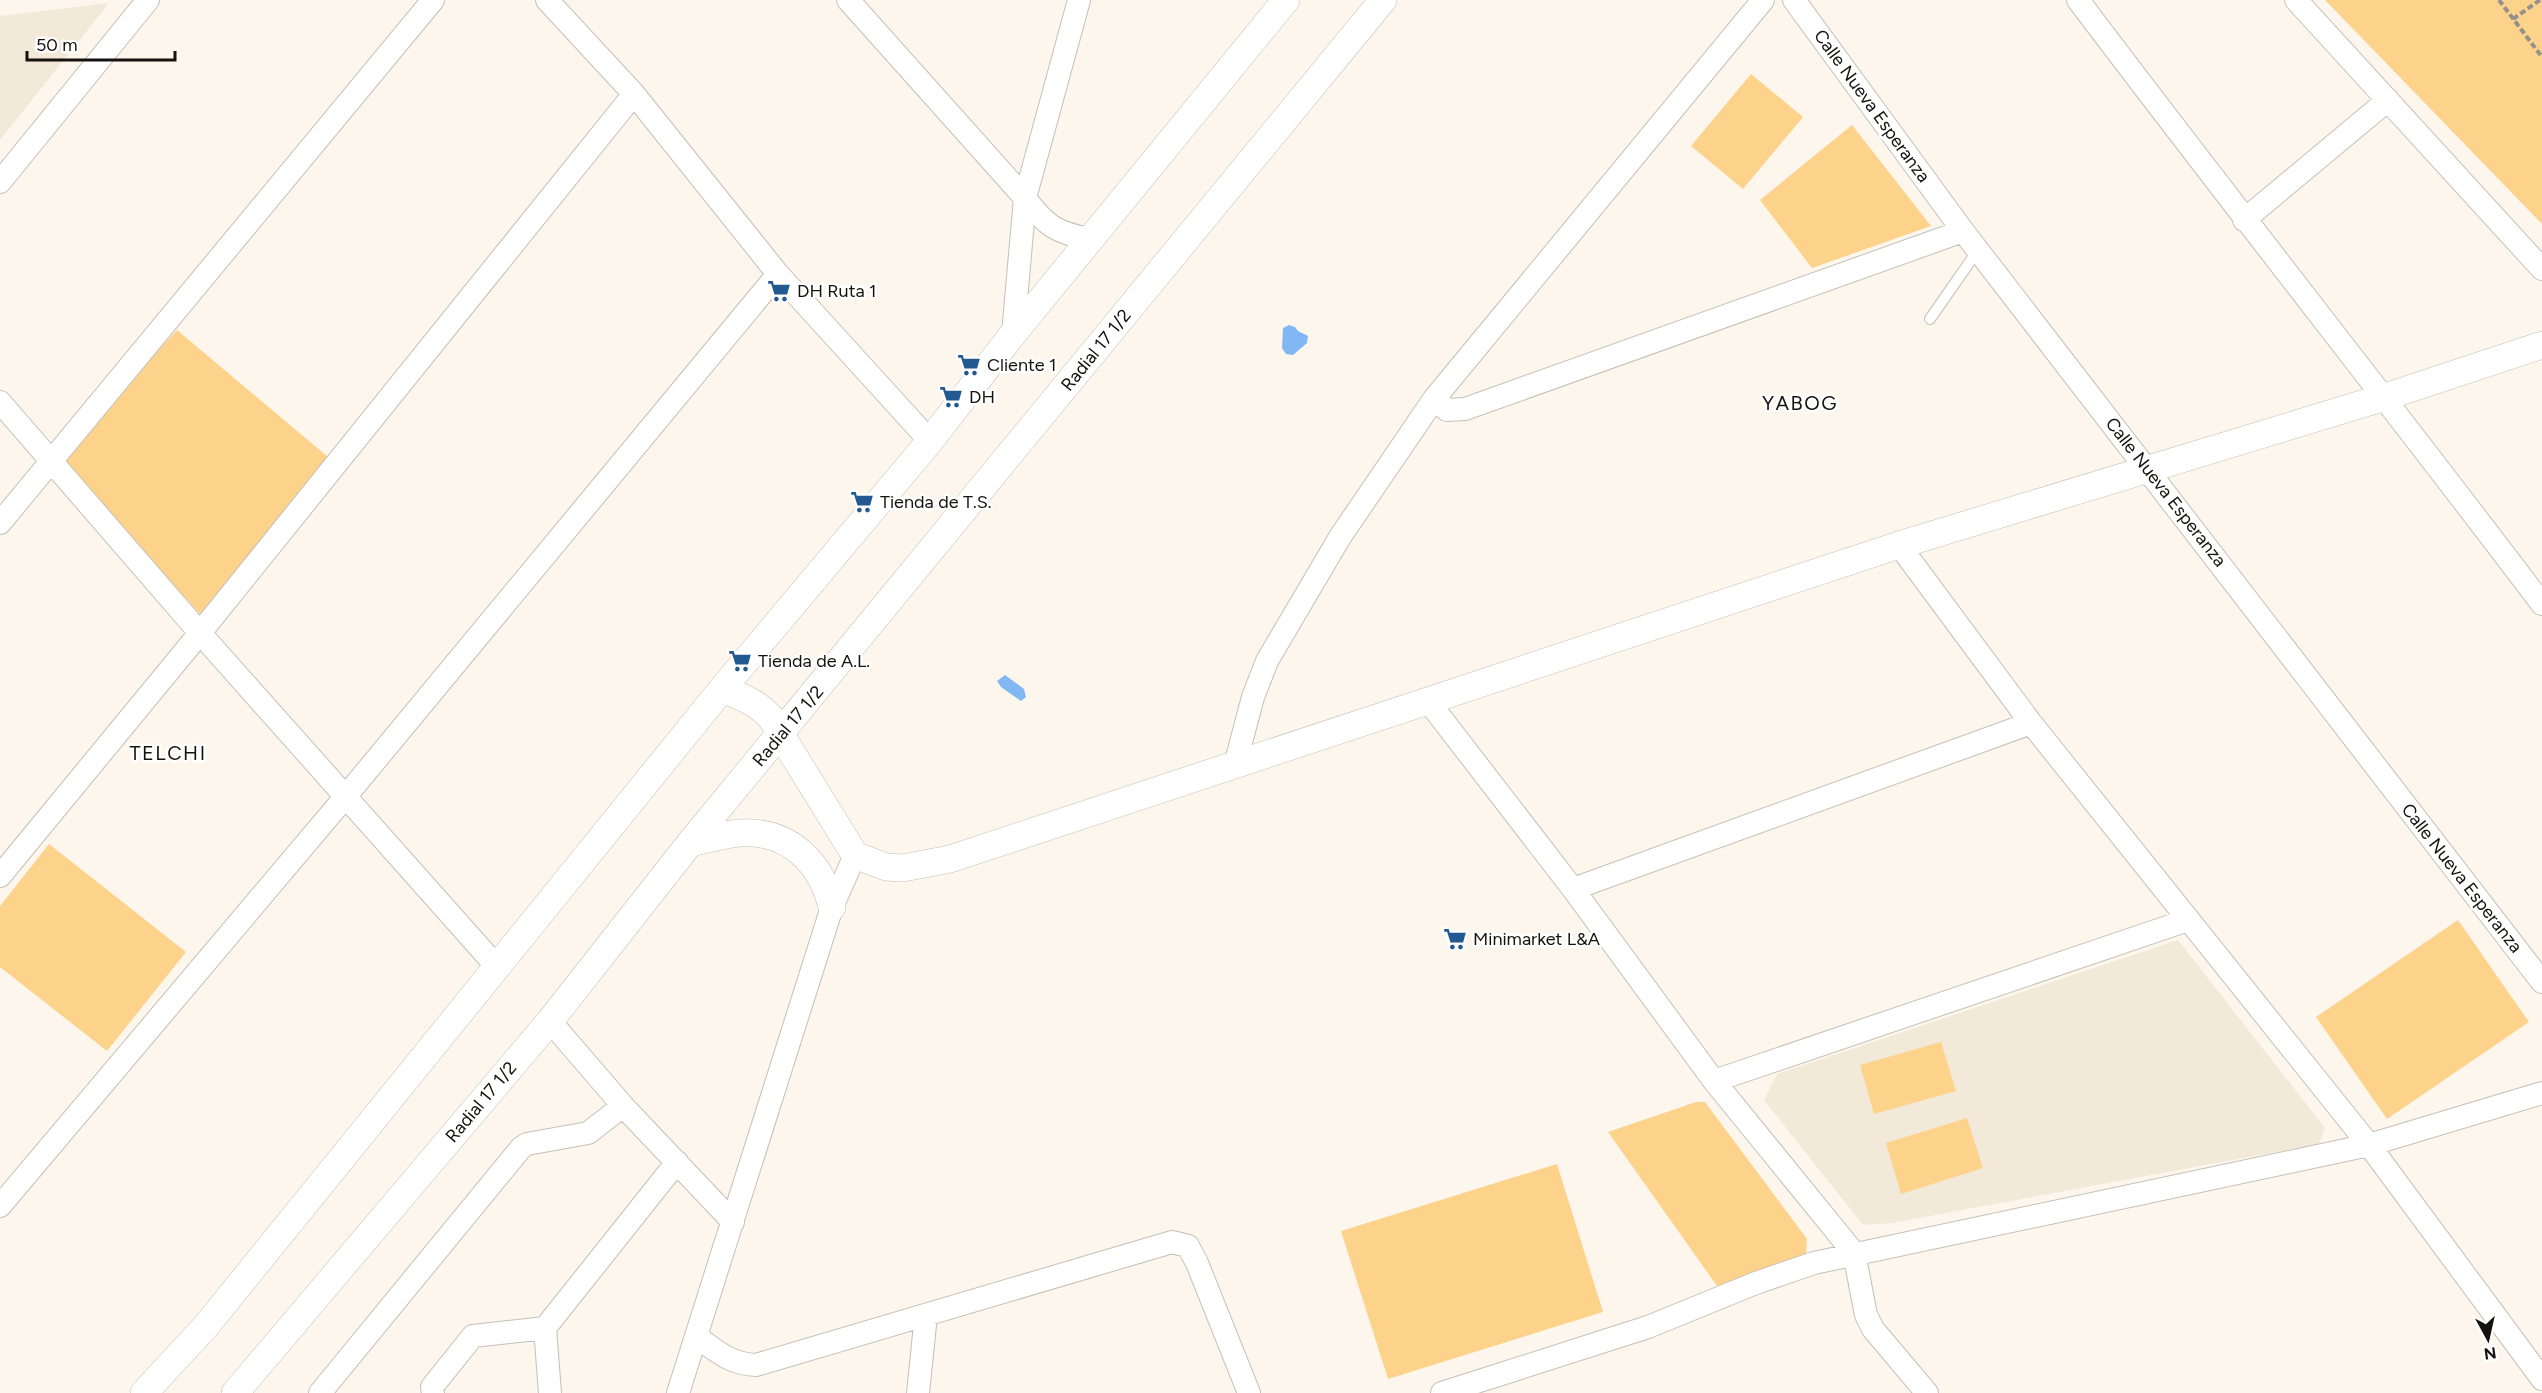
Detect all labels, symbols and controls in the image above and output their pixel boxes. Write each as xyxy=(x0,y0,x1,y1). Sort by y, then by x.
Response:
scale bar xyxy=(27,24,176,62)
street label: Calle Nueva Esperanza xyxy=(1809,25,1935,187)
text: 50 m xyxy=(36,34,78,56)
supermarket icon: DH Ruta 1 xyxy=(766,278,792,304)
place label: DH Ruta 1 xyxy=(797,280,876,302)
street label: Radial 17 1/2 xyxy=(1056,305,1136,395)
supermarket icon: Cliente 1 xyxy=(956,352,982,378)
place label: Cliente 1 xyxy=(987,354,1056,376)
supermarket icon: DH xyxy=(938,384,964,410)
place label: DH xyxy=(969,386,995,408)
district label: YABOG xyxy=(1762,391,1838,415)
street label: Calle Nueva Esperanza xyxy=(2101,413,2231,571)
supermarket icon: Tienda de T.S. xyxy=(849,489,875,515)
place label: Tienda de T.S. xyxy=(880,491,991,513)
supermarket icon: Tienda de A.L. xyxy=(727,648,753,674)
place label: Tienda de A.L. xyxy=(758,650,870,672)
street label: Radial 17 1/2 xyxy=(748,681,828,771)
district label: TELCHI xyxy=(129,741,207,765)
street label: Calle Nueva Esperanza xyxy=(2397,799,2527,957)
supermarket icon: Minimarket L&A xyxy=(1442,926,1468,952)
place label: Minimarket L&A xyxy=(1473,928,1600,950)
street label: Radial 17 1/2 xyxy=(441,1057,521,1147)
north arrow xyxy=(2458,1309,2518,1369)
text: N xyxy=(2483,1343,2497,1364)

